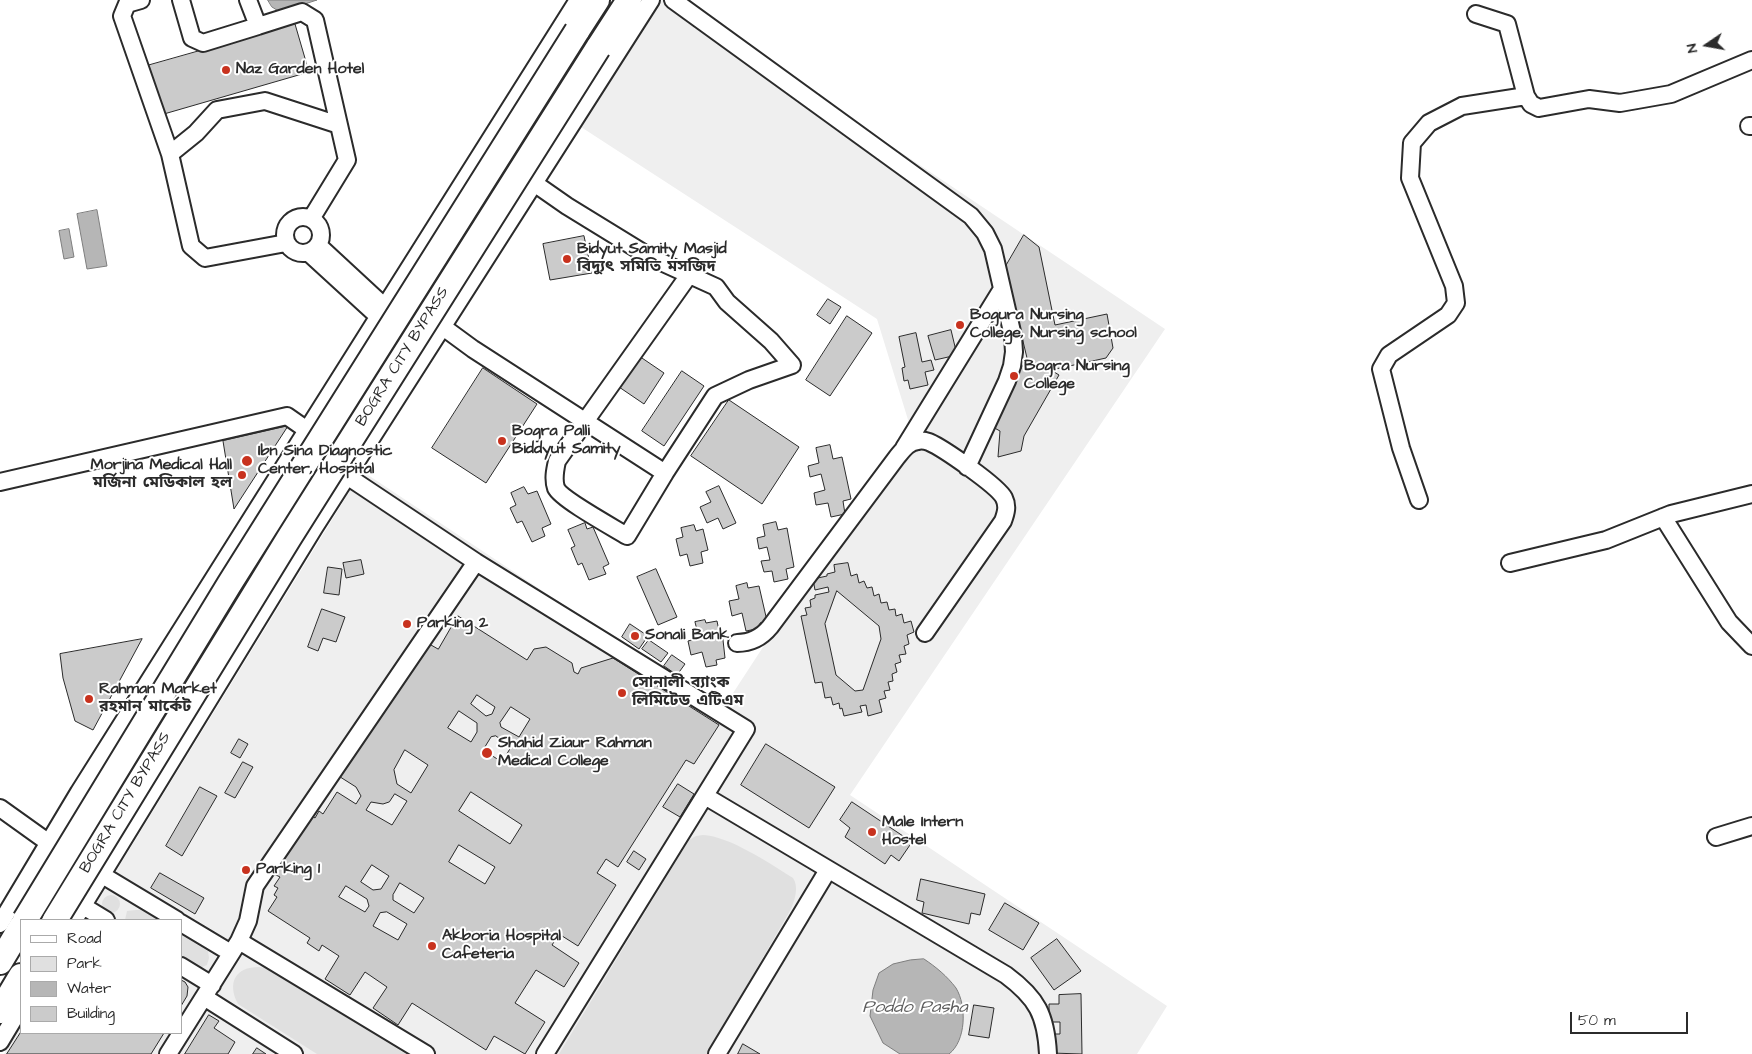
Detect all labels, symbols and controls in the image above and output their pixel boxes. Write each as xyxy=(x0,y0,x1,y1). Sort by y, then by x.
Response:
north arrow xyxy=(1682,20,1732,70)
text: N xyxy=(1682,42,1703,54)
place label: Naz Garden Hotel xyxy=(236,60,364,80)
marker: Naz Garden Hotel xyxy=(220,64,232,76)
place label: Bidyut Samity Masjid বিদ্যুৎ সমিতি মসজিদ xyxy=(577,240,727,278)
marker: Bidyut Samity Masjid বিদ্যুৎ সমিতি মসজিদ xyxy=(561,253,573,265)
street label: BOGRA CITY BYPASS xyxy=(352,284,454,430)
place label: Bogura Nursing College, Nursing school xyxy=(970,306,1137,344)
marker: Bogura Nursing College, Nursing school xyxy=(954,319,966,331)
place label: Bogra Nursing College xyxy=(1024,357,1130,395)
marker: Bogra Nursing College xyxy=(1008,370,1020,382)
place label: Bogra Palli Biddyut Samity xyxy=(512,422,621,460)
marker: Bogra Palli Biddyut Samity xyxy=(496,435,508,447)
place label: Ibn Sina Diagnostic Center, Hospital xyxy=(258,442,392,480)
marker: Ibn Sina Diagnostic Center, Hospital xyxy=(240,454,254,468)
place label: Morjina Medical Hall মর্জিনা মেডিকাল হল xyxy=(91,456,232,494)
marker: Morjina Medical Hall মর্জিনা মেডিকাল হল xyxy=(236,469,248,481)
place label: Parking 2 xyxy=(417,614,488,634)
marker: Parking 2 xyxy=(401,618,413,630)
place label: Sonali Bank xyxy=(645,626,729,646)
marker: Sonali Bank xyxy=(629,630,641,642)
place label: সোনালী ব্যাংক লিমিটেড এটিএম xyxy=(632,674,743,712)
place label: Rahman Market রহমান মার্কেট xyxy=(99,680,217,718)
marker: সোনালী ব্যাংক লিমিটেড এটিএম xyxy=(616,687,628,699)
marker: Rahman Market রহমান মার্কেট xyxy=(83,693,95,705)
street label: BOGRA CITY BYPASS xyxy=(76,729,176,877)
place label: Shahid Ziaur Rahman Medical College xyxy=(498,734,652,772)
marker: Shahid Ziaur Rahman Medical College xyxy=(480,746,494,760)
place label: Male Intern Hostel xyxy=(882,813,963,851)
marker: Male Intern Hostel xyxy=(866,826,878,838)
place label: Parking 1 xyxy=(256,860,320,880)
marker: Parking 1 xyxy=(240,864,252,876)
legend xyxy=(20,919,182,1034)
place label: Akboria Hospital Cafeteria xyxy=(442,927,561,965)
text: Road xyxy=(67,928,101,949)
marker: Akboria Hospital Cafeteria xyxy=(426,940,438,952)
text: Park xyxy=(67,953,102,974)
text: Water xyxy=(67,978,111,999)
water label: Poddo Pasha xyxy=(862,997,968,1019)
scale bar xyxy=(1572,1002,1690,1034)
text: Building xyxy=(67,1003,115,1024)
text: 50 m xyxy=(1578,1010,1616,1031)

